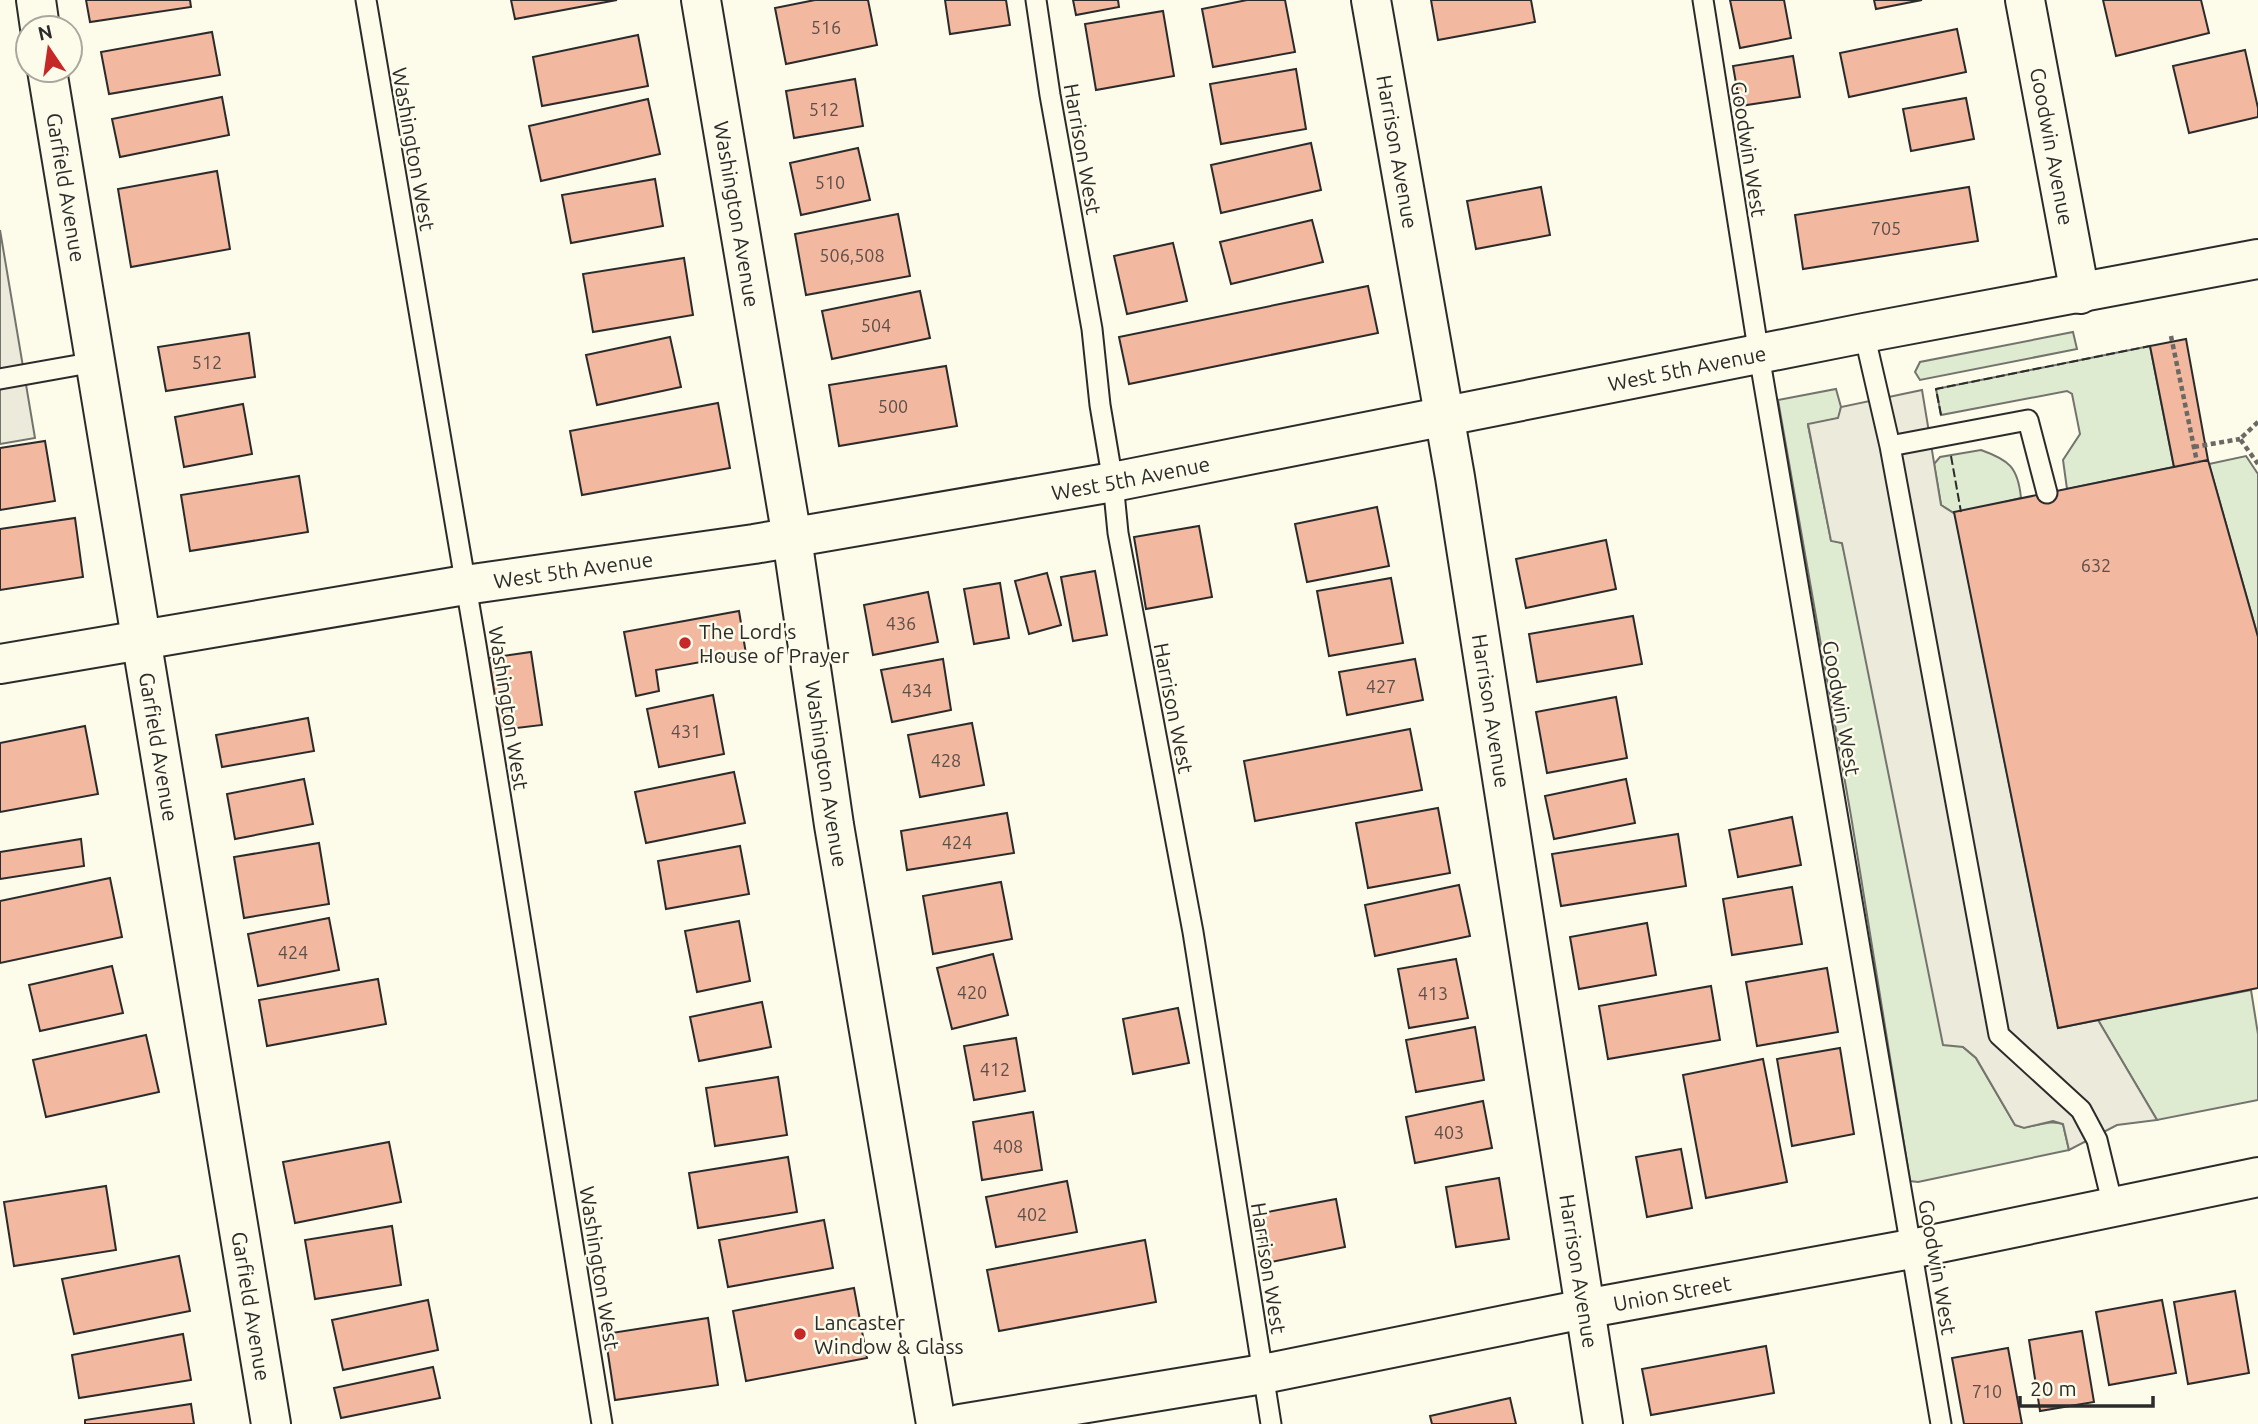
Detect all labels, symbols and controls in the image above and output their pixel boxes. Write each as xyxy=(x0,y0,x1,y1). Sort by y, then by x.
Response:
north arrow xyxy=(14,14,84,84)
house number: 516 xyxy=(811,17,841,37)
text: N xyxy=(36,20,55,45)
street label: Washington West xyxy=(388,65,440,233)
street label: Goodwin Avenue xyxy=(2026,66,2079,227)
street label: Harrison Avenue xyxy=(1372,73,1423,230)
street label: Goodwin West xyxy=(1726,79,1772,219)
street label: Harrison West xyxy=(1060,82,1106,216)
house number: 512 xyxy=(809,99,839,119)
street label: Garfield Avenue xyxy=(42,111,91,264)
street label: Washington Avenue xyxy=(710,119,765,309)
house number: 510 xyxy=(815,172,845,192)
house number: 705 xyxy=(1871,218,1901,238)
house number: 506,508 xyxy=(819,245,885,265)
house number: 504 xyxy=(861,315,891,335)
street label: West 5th Avenue xyxy=(1606,341,1768,396)
house number: 512 xyxy=(192,352,222,372)
house number: 500 xyxy=(878,396,908,416)
street label: West 5th Avenue xyxy=(1050,451,1212,504)
street label: West 5th Avenue xyxy=(492,546,654,593)
house number: 632 xyxy=(2081,555,2111,575)
house number: 436 xyxy=(886,613,916,633)
place label: The Lord's House of Prayer xyxy=(699,619,849,667)
street label: Washington West xyxy=(484,624,534,792)
street label: Harrison Avenue xyxy=(1468,632,1515,790)
marker: The Lord's House of Prayer xyxy=(677,635,693,651)
street label: Goodwin West xyxy=(1818,638,1866,778)
street label: Harrison West xyxy=(1150,641,1198,775)
street label: Garfield Avenue xyxy=(135,670,183,823)
house number: 427 xyxy=(1366,676,1396,696)
street label: Washington Avenue xyxy=(801,679,853,869)
house number: 434 xyxy=(902,680,932,700)
house number: 431 xyxy=(671,721,701,741)
house number: 428 xyxy=(931,750,961,770)
house number: 424 xyxy=(942,832,972,852)
house number: 424 xyxy=(278,942,308,962)
house number: 420 xyxy=(957,982,987,1002)
house number: 413 xyxy=(1418,983,1448,1003)
house number: 412 xyxy=(980,1059,1010,1079)
house number: 403 xyxy=(1434,1122,1464,1142)
house number: 408 xyxy=(993,1136,1023,1156)
street label: Washington West xyxy=(575,1184,625,1352)
street label: Harrison Avenue xyxy=(1555,1192,1603,1350)
street label: Goodwin West xyxy=(1914,1197,1962,1337)
street label: Harrison West xyxy=(1247,1201,1291,1335)
house number: 402 xyxy=(1017,1204,1047,1224)
street label: Garfield Avenue xyxy=(227,1230,276,1383)
street label: Union Street xyxy=(1611,1270,1733,1315)
place label: Lancaster Window & Glass xyxy=(814,1310,964,1358)
marker: Lancaster Window & Glass xyxy=(792,1326,808,1342)
scale bar xyxy=(2020,1364,2153,1408)
text: 20 m xyxy=(2030,1376,2077,1400)
house number: 710 xyxy=(1972,1381,2002,1401)

